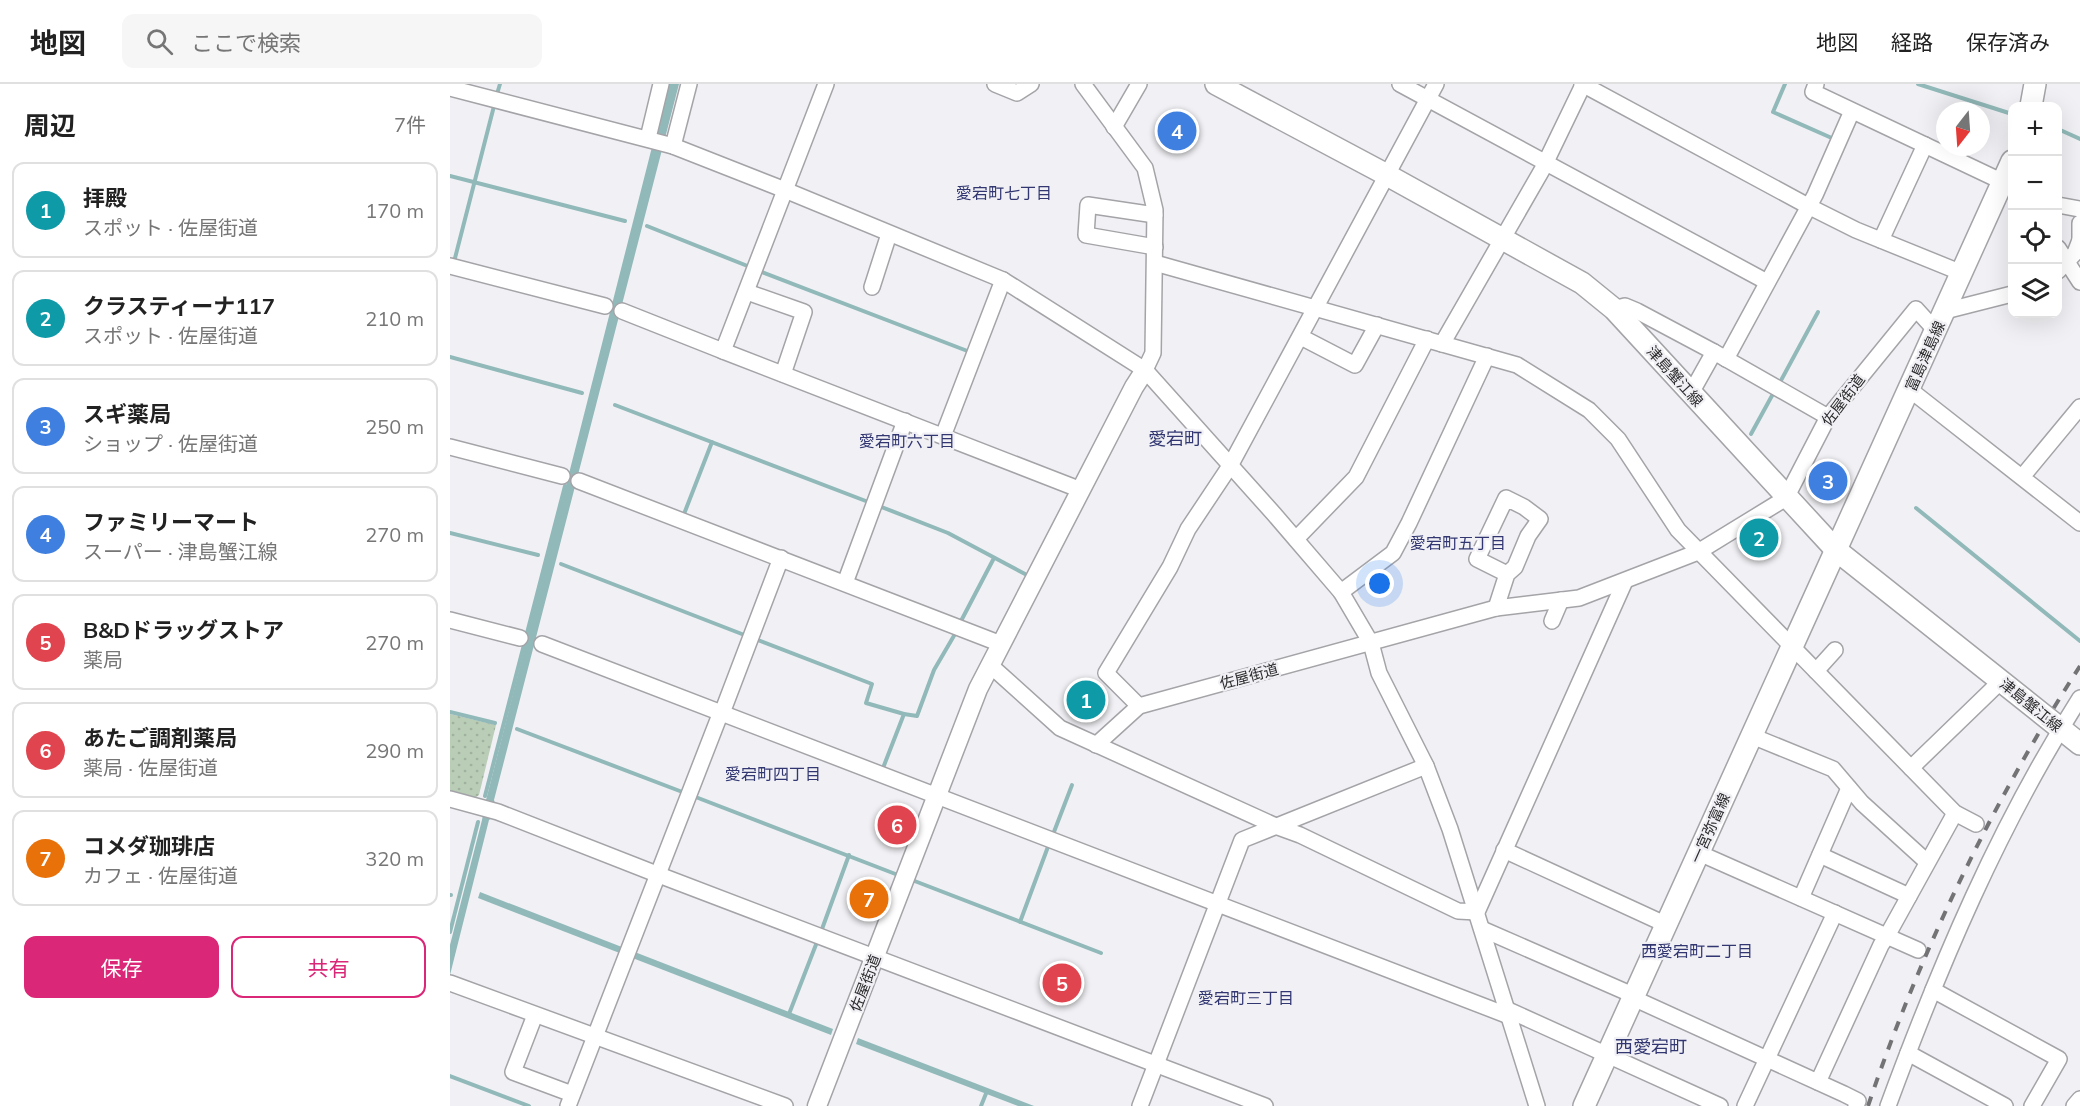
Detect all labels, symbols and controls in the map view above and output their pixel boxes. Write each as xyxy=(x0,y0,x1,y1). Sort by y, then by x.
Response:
search box xyxy=(122,14,542,68)
text: 地図 xyxy=(30,25,86,60)
icon: search xyxy=(143,25,176,58)
text: ここで検索 xyxy=(191,29,301,57)
text: 地図 xyxy=(1816,29,1858,55)
text: 経路 xyxy=(1891,29,1933,55)
text: 保存済み xyxy=(1966,29,2050,55)
north arrow xyxy=(1936,102,1990,156)
map controls xyxy=(2008,102,2062,318)
button: + xyxy=(2008,102,2062,156)
pin: 4 xyxy=(1158,108,1196,154)
text: 周辺 xyxy=(24,109,76,142)
text: 7件 xyxy=(394,112,426,137)
button: − xyxy=(2008,156,2062,210)
district label: 愛宕町七丁目 xyxy=(956,183,1052,203)
text: 拝殿 xyxy=(83,184,127,212)
text: 1 xyxy=(40,198,52,223)
text: 170 m xyxy=(365,198,424,223)
button: locate xyxy=(2008,210,2062,264)
text: スポット · 佐屋街道 xyxy=(83,215,258,240)
button: layers xyxy=(2008,264,2062,318)
text: クラスティーナ117 xyxy=(83,292,275,320)
text: 2 xyxy=(40,306,52,331)
text: 210 m xyxy=(365,306,424,331)
street label: 富島津島線 xyxy=(1901,318,1949,394)
text: スポット · 佐屋街道 xyxy=(83,323,258,348)
street label: 津島蟹江線 xyxy=(1643,342,1707,410)
street label: 佐屋街道 xyxy=(1817,370,1869,430)
text: スギ薬局 xyxy=(83,400,171,428)
text: 3 xyxy=(40,414,52,439)
text: 250 m xyxy=(365,414,424,439)
district label: 愛宕町 xyxy=(1148,427,1202,450)
text: ショップ · 佐屋街道 xyxy=(83,431,258,456)
district label: 愛宕町六丁目 xyxy=(859,431,955,451)
pin: 3 xyxy=(1808,458,1848,504)
text: ファミリーマート xyxy=(83,508,259,536)
pin: 2 xyxy=(1740,516,1778,560)
text: 4 xyxy=(40,522,52,547)
text: 270 m xyxy=(365,522,424,547)
district label: 愛宕町五丁目 xyxy=(1410,533,1506,553)
text: スーパー · 津島蟹江線 xyxy=(83,539,278,564)
your location xyxy=(1365,569,1394,598)
text: B&Dドラッグストア xyxy=(83,616,284,644)
text: 5 xyxy=(40,630,52,655)
text: 270 m xyxy=(365,630,424,655)
text: 薬局 xyxy=(83,647,123,672)
street label: 佐屋街道 xyxy=(1218,659,1280,693)
street label: 津島蟹江線 xyxy=(1996,674,2066,736)
pin: 1 xyxy=(1066,678,1106,722)
text: あたご調剤薬局 xyxy=(83,724,237,752)
text: 6 xyxy=(40,738,52,763)
text: 290 m xyxy=(365,738,424,763)
text: 薬局 · 佐屋街道 xyxy=(83,755,218,780)
district label: 愛宕町四丁目 xyxy=(725,764,821,784)
street label: 一宮弥富線 xyxy=(1686,790,1734,866)
pin: 6 xyxy=(878,802,916,848)
text: コメダ珈琲店 xyxy=(83,832,215,860)
text: 7 xyxy=(40,846,52,871)
text: 320 m xyxy=(365,846,424,871)
text: カフェ · 佐屋街道 xyxy=(83,863,238,888)
pin: 7 xyxy=(850,876,888,922)
button: 保存 xyxy=(24,936,219,998)
button: 共有 xyxy=(231,936,426,998)
district label: 西愛宕町二丁目 xyxy=(1641,941,1753,961)
street label: 佐屋街道 xyxy=(845,952,885,1014)
pin: 5 xyxy=(1042,960,1082,1006)
district label: 愛宕町三丁目 xyxy=(1198,988,1294,1008)
district label: 西愛宕町 xyxy=(1615,1035,1687,1058)

